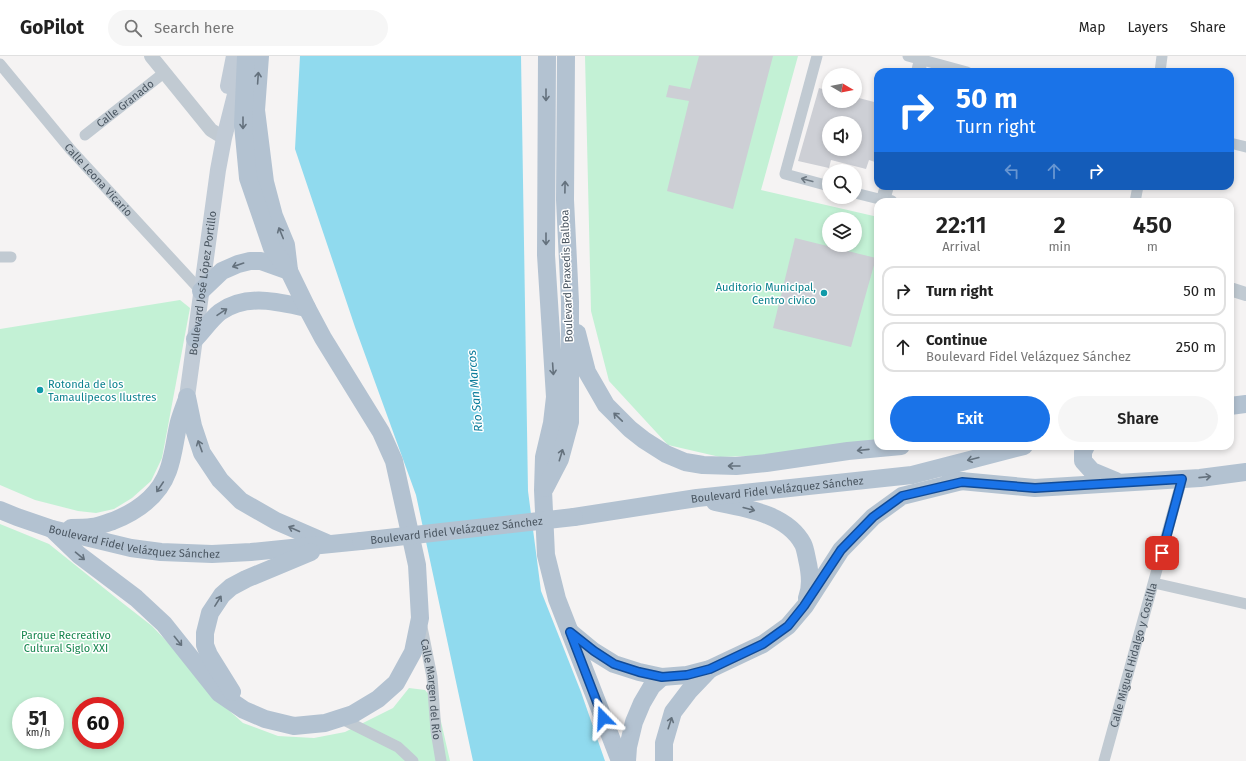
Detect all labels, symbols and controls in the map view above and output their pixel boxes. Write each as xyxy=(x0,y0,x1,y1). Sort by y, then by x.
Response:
search box xyxy=(108,10,388,46)
text: GoPilot xyxy=(20,16,84,39)
icon: search xyxy=(122,17,144,39)
text: Search here xyxy=(154,19,234,37)
text: Map xyxy=(1079,19,1105,36)
text: Layers xyxy=(1127,19,1168,36)
text: Share xyxy=(1190,19,1226,36)
north arrow xyxy=(822,68,862,108)
map controls xyxy=(822,68,862,252)
one-way arrow xyxy=(254,72,261,85)
street label: Calle Granado xyxy=(94,77,156,130)
text: 50 m xyxy=(956,82,1018,115)
icon: right xyxy=(890,84,942,136)
one-way arrow xyxy=(542,88,550,101)
one-way arrow xyxy=(239,116,247,129)
button: sound xyxy=(822,116,862,156)
text: Turn right xyxy=(956,116,1036,138)
street label: Calle Leona Vicario xyxy=(62,141,135,219)
icon: left xyxy=(1001,160,1023,182)
icon: ahead xyxy=(1043,160,1065,182)
icon: right xyxy=(1085,160,1107,182)
button: search xyxy=(822,164,862,204)
one-way arrow xyxy=(801,176,814,183)
one-way arrow xyxy=(561,181,569,194)
street label: Boulevard Praxedis Balboa xyxy=(558,209,576,343)
street label: Boulevard José López Portillo xyxy=(186,210,219,356)
text: 22:11 xyxy=(936,211,987,239)
text: 2 xyxy=(1053,211,1066,239)
text: 450 xyxy=(1133,211,1172,239)
button: layers xyxy=(822,212,862,252)
one-way arrow xyxy=(277,227,284,239)
one-way arrow xyxy=(542,232,550,245)
text: Arrival xyxy=(942,239,980,254)
text: min xyxy=(1048,239,1071,254)
text: m xyxy=(1147,239,1158,254)
one-way arrow xyxy=(232,261,244,269)
icon: right xyxy=(892,280,914,302)
place label: Auditorio Municipal, Centro civico xyxy=(716,281,816,307)
text: Turn right xyxy=(926,282,993,300)
text: 50 m xyxy=(1183,282,1216,300)
marker: Auditorio Municipal, Centro civico xyxy=(819,288,829,298)
one-way arrow xyxy=(217,308,228,316)
text: Continue xyxy=(926,331,987,349)
icon: ahead xyxy=(892,336,914,358)
text: 250 m xyxy=(1176,338,1216,356)
water label: Río San Marcos xyxy=(464,349,486,433)
text: Boulevard Fidel Velázquez Sánchez xyxy=(926,349,1131,364)
one-way arrow xyxy=(550,362,557,375)
place label: Rotonda de los Tamaulipecos Ilustres xyxy=(48,378,156,404)
marker: Rotonda de los Tamaulipecos Ilustres xyxy=(35,385,45,395)
button: Exit xyxy=(890,396,1050,442)
button: Share xyxy=(1058,396,1218,442)
one-way arrow xyxy=(613,413,623,422)
one-way arrow xyxy=(195,440,203,452)
one-way arrow xyxy=(856,446,869,454)
one-way arrow xyxy=(558,449,565,462)
one-way arrow xyxy=(967,456,980,463)
one-way arrow xyxy=(728,462,741,470)
one-way arrow xyxy=(1198,473,1211,481)
street label: Boulevard Fidel Velázquez Sánchez xyxy=(690,474,864,505)
one-way arrow xyxy=(155,481,163,493)
one-way arrow xyxy=(742,506,755,513)
street label: Boulevard Fidel Velázquez Sánchez xyxy=(369,514,543,546)
street label: Boulevard Fidel Velázquez Sánchez xyxy=(47,522,220,561)
one-way arrow xyxy=(289,525,301,532)
pin xyxy=(1145,536,1179,570)
icon: arrive xyxy=(1151,542,1173,564)
one-way arrow xyxy=(75,551,86,560)
street label: Calle Miguel Hidalgo y Costilla xyxy=(1107,581,1160,729)
one-way arrow xyxy=(214,596,222,607)
park label: Parque Recreativo Cultural Siglo XXI xyxy=(21,629,111,655)
one-way arrow xyxy=(174,635,183,646)
street label: Calle Margen del Río xyxy=(418,638,444,741)
speed limit sign: 60 xyxy=(72,697,124,749)
position arrow xyxy=(582,697,624,739)
text: 51 xyxy=(29,706,47,730)
one-way arrow xyxy=(667,717,674,730)
text: km/h xyxy=(26,727,50,739)

